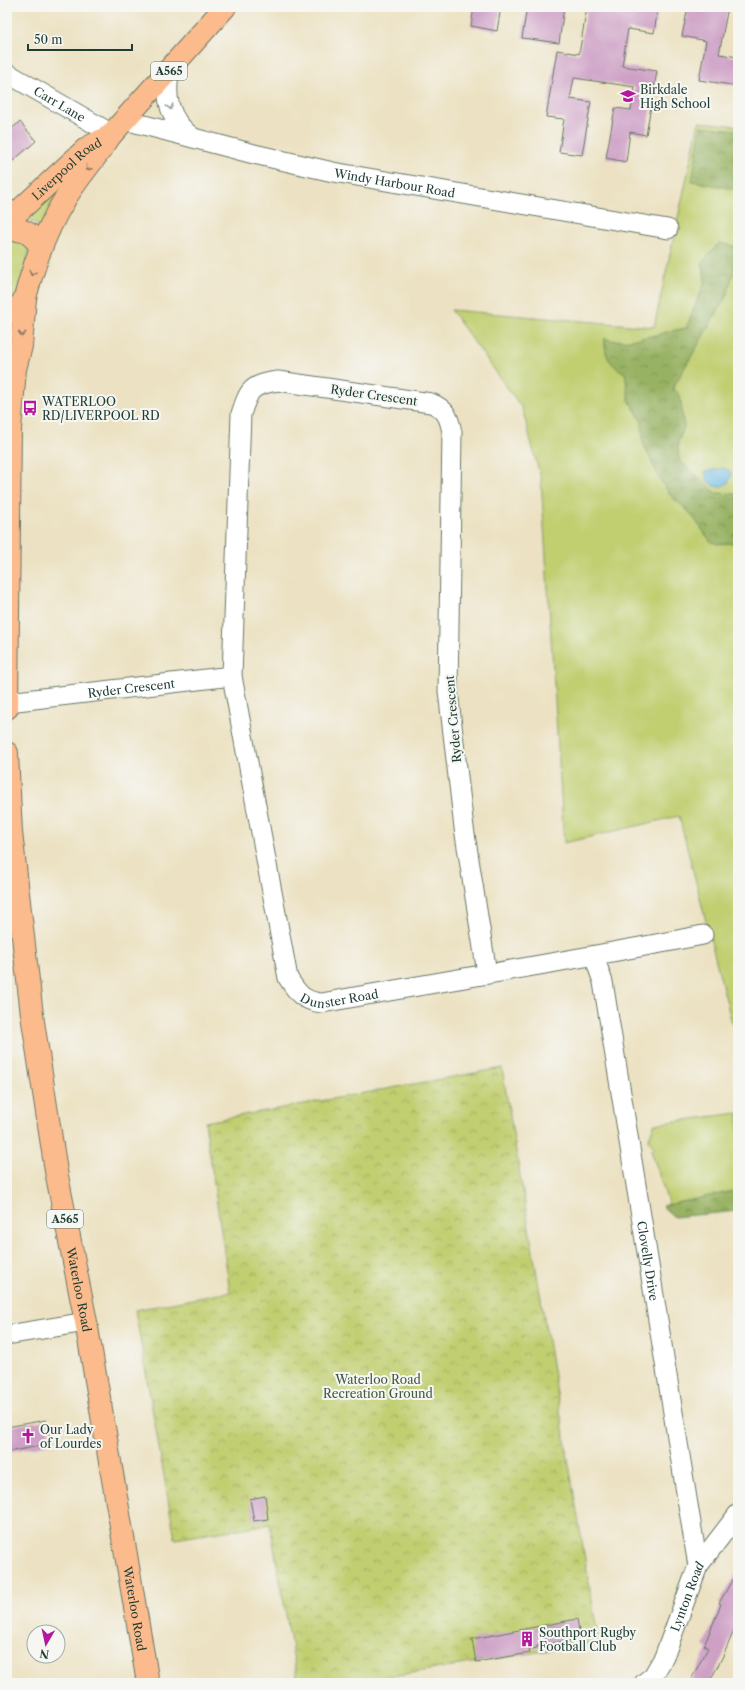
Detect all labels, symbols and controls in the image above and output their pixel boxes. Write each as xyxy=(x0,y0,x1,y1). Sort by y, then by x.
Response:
scale bar xyxy=(28,26,132,52)
text: 50 m xyxy=(34,32,63,47)
road number: A565 xyxy=(151,62,187,80)
place label: Birkdale High School xyxy=(640,82,711,111)
street label: Carr Lane xyxy=(31,83,88,125)
school or university icon: Birkdale High School xyxy=(619,87,637,105)
one-way arrow xyxy=(165,104,174,111)
street label: Liverpool Road xyxy=(28,134,104,203)
one-way arrow xyxy=(86,164,93,171)
street label: Windy Harbour Road xyxy=(332,165,457,200)
one-way arrow xyxy=(28,269,37,276)
one-way arrow xyxy=(17,331,26,337)
street label: Ryder Crescent xyxy=(330,381,419,409)
place label: WATERLOO RD/LIVERPOOL RD xyxy=(41,394,160,423)
bus stop icon: WATERLOO RD/LIVERPOOL RD xyxy=(21,399,39,417)
street label: Ryder Crescent xyxy=(442,674,464,763)
street label: Ryder Crescent xyxy=(87,675,176,700)
street label: Dunster Road xyxy=(298,986,380,1011)
road number: A565 xyxy=(47,1210,83,1228)
street label: Clovelly Drive xyxy=(634,1220,662,1302)
street label: Waterloo Road xyxy=(64,1245,95,1334)
park label: Waterloo Road Recreation Ground xyxy=(323,1372,434,1401)
place label: Our Lady of Lourdes xyxy=(40,1422,102,1451)
church icon: Our Lady of Lourdes xyxy=(19,1427,37,1445)
street label: Lynton Road xyxy=(667,1558,707,1633)
street label: Waterloo Road xyxy=(120,1564,150,1653)
north arrow xyxy=(26,1624,66,1664)
place label: Southport Rugby Football Club xyxy=(539,1625,636,1654)
building icon: Southport Rugby Football Club xyxy=(518,1630,536,1648)
text: N xyxy=(38,1646,50,1662)

